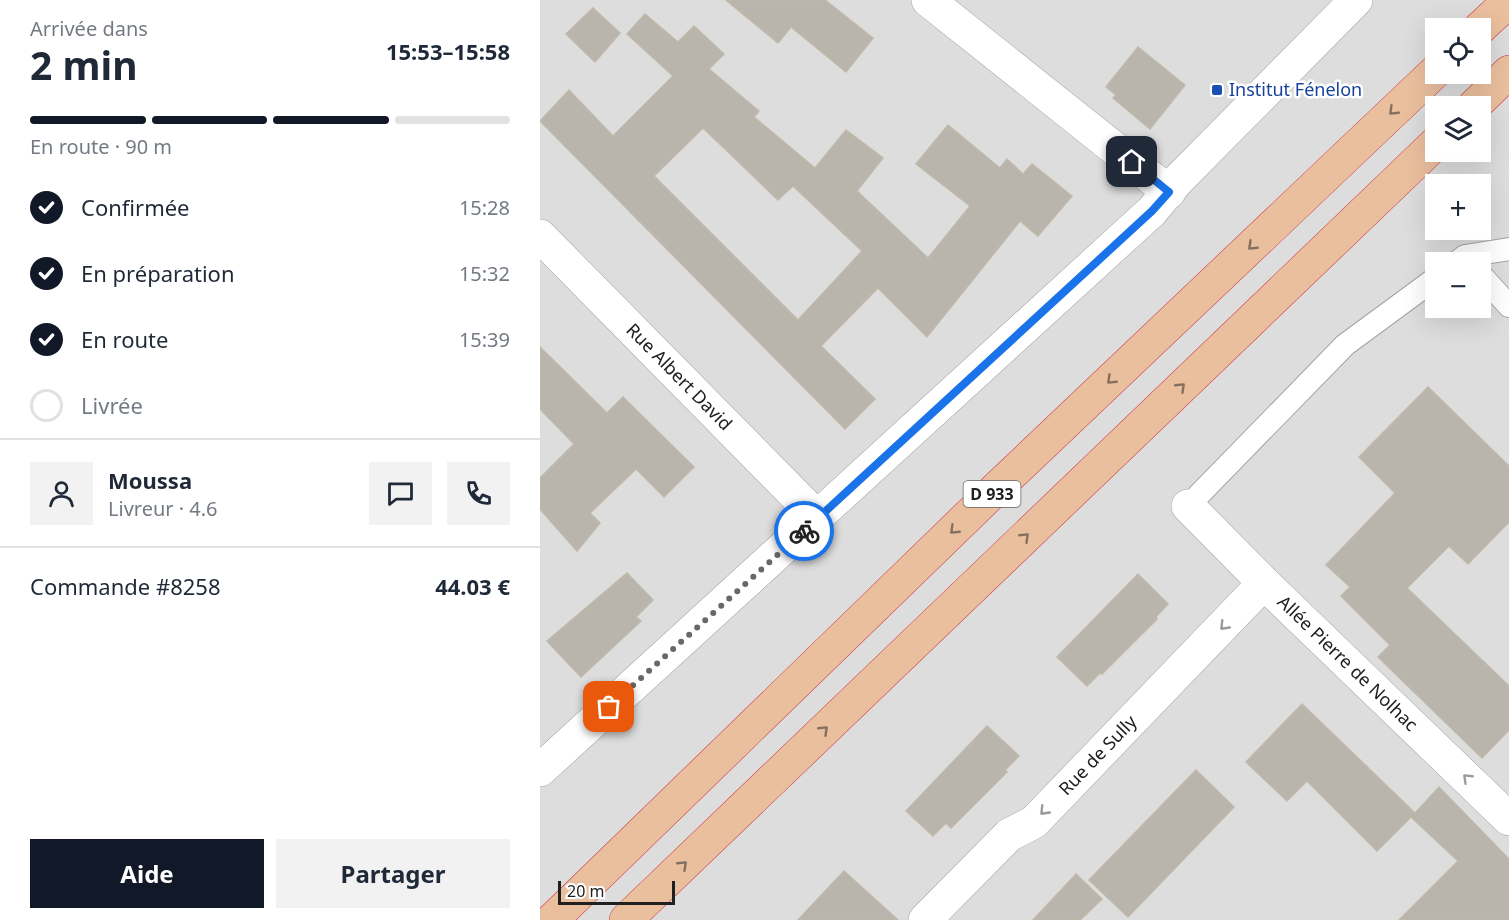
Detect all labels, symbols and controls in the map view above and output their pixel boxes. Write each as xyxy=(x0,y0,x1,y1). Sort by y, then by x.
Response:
text: Arrivée dans xyxy=(30,15,148,42)
map controls xyxy=(1425,18,1491,318)
button: locate xyxy=(1425,18,1491,84)
text: 15:53–15:58 xyxy=(386,36,510,66)
text: 2 min xyxy=(30,38,137,91)
place label: Institut Fénelon xyxy=(1229,77,1362,101)
marker: Institut Fénelon xyxy=(1210,83,1224,97)
button: layers xyxy=(1425,96,1491,162)
one-way arrow xyxy=(1390,104,1401,115)
text: En route · 90 m xyxy=(30,133,172,160)
pin xyxy=(1106,136,1157,187)
icon: home xyxy=(1115,145,1148,178)
button: + xyxy=(1425,174,1491,240)
icon: check xyxy=(30,191,63,224)
text: Confirmée xyxy=(81,192,190,222)
text: 15:28 xyxy=(459,194,510,221)
one-way arrow xyxy=(1248,239,1258,250)
button: − xyxy=(1425,252,1491,318)
icon: check xyxy=(30,257,63,290)
text: En préparation xyxy=(81,258,235,288)
text: 15:32 xyxy=(459,260,510,287)
street label: Rue Albert David xyxy=(622,318,738,435)
icon: check xyxy=(30,323,63,356)
text: En route xyxy=(81,324,168,354)
text: 15:39 xyxy=(459,326,510,353)
one-way arrow xyxy=(1107,373,1117,384)
one-way arrow xyxy=(1174,384,1185,395)
text: Livrée xyxy=(81,390,143,420)
button: person xyxy=(30,462,93,525)
button: chat xyxy=(369,462,432,525)
button: phone xyxy=(447,462,510,525)
text: Moussa xyxy=(108,465,192,495)
road number: D 933 xyxy=(964,481,1020,507)
text: Livreur · 4.6 xyxy=(108,495,218,522)
courier xyxy=(774,501,834,561)
icon: bike xyxy=(788,515,821,548)
one-way arrow xyxy=(951,522,962,533)
one-way arrow xyxy=(1019,533,1029,544)
text: Commande #8258 xyxy=(30,571,221,601)
text: 44.03 € xyxy=(435,571,510,601)
street label: Allée Pierre de Nolhac xyxy=(1273,589,1424,736)
one-way arrow xyxy=(1220,618,1231,629)
pin xyxy=(583,681,634,732)
icon: bag xyxy=(592,690,625,723)
street label: Rue de Sully xyxy=(1053,709,1142,800)
one-way arrow xyxy=(817,726,828,737)
one-way arrow xyxy=(1463,774,1473,785)
one-way arrow xyxy=(1040,804,1051,814)
button: Aide xyxy=(30,839,264,908)
button: Partager xyxy=(276,839,510,908)
one-way arrow xyxy=(677,861,687,872)
scale bar xyxy=(558,878,675,906)
text: 20 m xyxy=(567,880,604,902)

